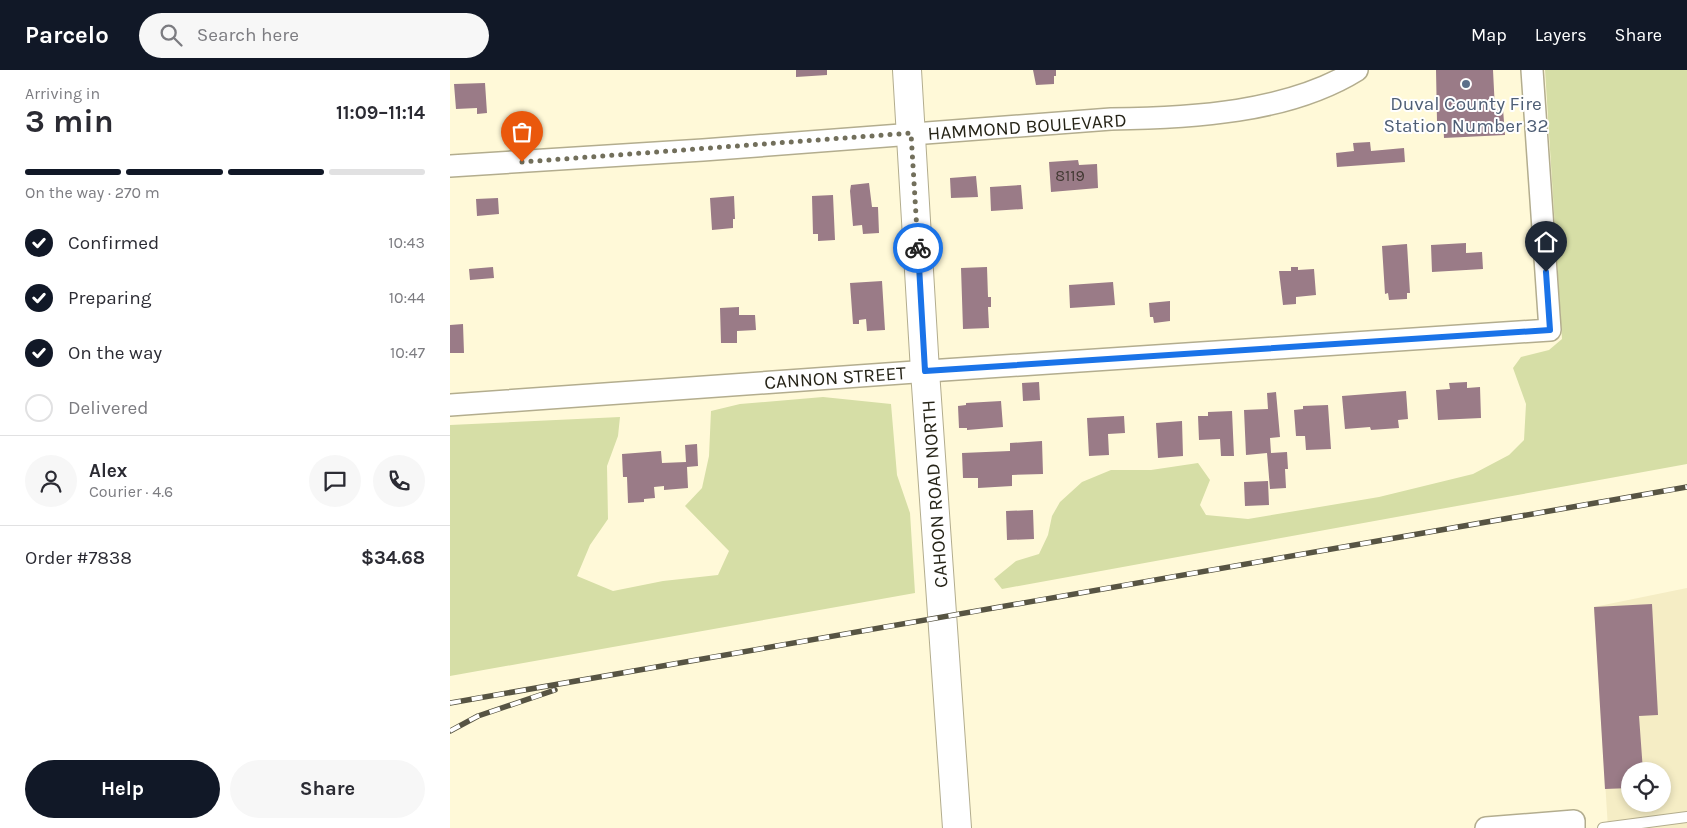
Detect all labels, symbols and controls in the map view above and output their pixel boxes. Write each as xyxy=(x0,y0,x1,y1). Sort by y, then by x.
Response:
search box xyxy=(139,13,489,58)
text: Parcelo xyxy=(25,21,109,49)
icon: search xyxy=(157,21,185,49)
text: Search here xyxy=(197,24,299,46)
text: Map xyxy=(1471,24,1507,46)
text: Layers xyxy=(1535,24,1587,46)
text: Share xyxy=(1615,24,1662,46)
marker: Duval County Fire Station Number 32 xyxy=(1460,78,1472,90)
text: Arriving in xyxy=(25,84,100,103)
place label: Duval County Fire Station Number 32 xyxy=(1383,93,1549,137)
text: 11:09–11:14 xyxy=(336,102,425,124)
text: 3 min xyxy=(25,103,114,140)
street label: HAMMOND BOULEVARD xyxy=(927,109,1127,145)
pin xyxy=(501,111,543,162)
icon: bag xyxy=(508,118,536,146)
house number: 8119 xyxy=(1055,166,1085,185)
text: On the way · 270 m xyxy=(25,183,160,202)
pin xyxy=(1525,221,1567,272)
courier xyxy=(893,223,943,273)
icon: home xyxy=(1532,228,1560,256)
icon: check xyxy=(25,229,53,257)
text: Confirmed xyxy=(68,232,159,254)
text: 10:43 xyxy=(388,233,425,252)
icon: bike xyxy=(904,234,932,262)
icon: check xyxy=(25,284,53,312)
text: Preparing xyxy=(68,287,151,309)
text: 10:44 xyxy=(389,288,425,307)
icon: check xyxy=(25,339,53,367)
text: On the way xyxy=(68,342,162,364)
text: 10:47 xyxy=(390,343,425,362)
street label: CANNON STREET xyxy=(764,362,907,394)
text: Delivered xyxy=(68,397,148,419)
street label: CAHOON ROAD NORTH xyxy=(917,399,953,589)
button: person xyxy=(25,455,77,507)
button: chat xyxy=(309,455,361,507)
button: phone xyxy=(373,455,425,507)
text: Alex xyxy=(89,460,127,482)
text: Courier · 4.6 xyxy=(89,482,173,501)
text: Order #7838 xyxy=(25,547,132,569)
text: $34.68 xyxy=(361,547,425,569)
button: Help xyxy=(25,760,220,818)
button: Share xyxy=(230,760,425,818)
map controls xyxy=(1621,762,1671,812)
button: locate xyxy=(1621,762,1671,812)

